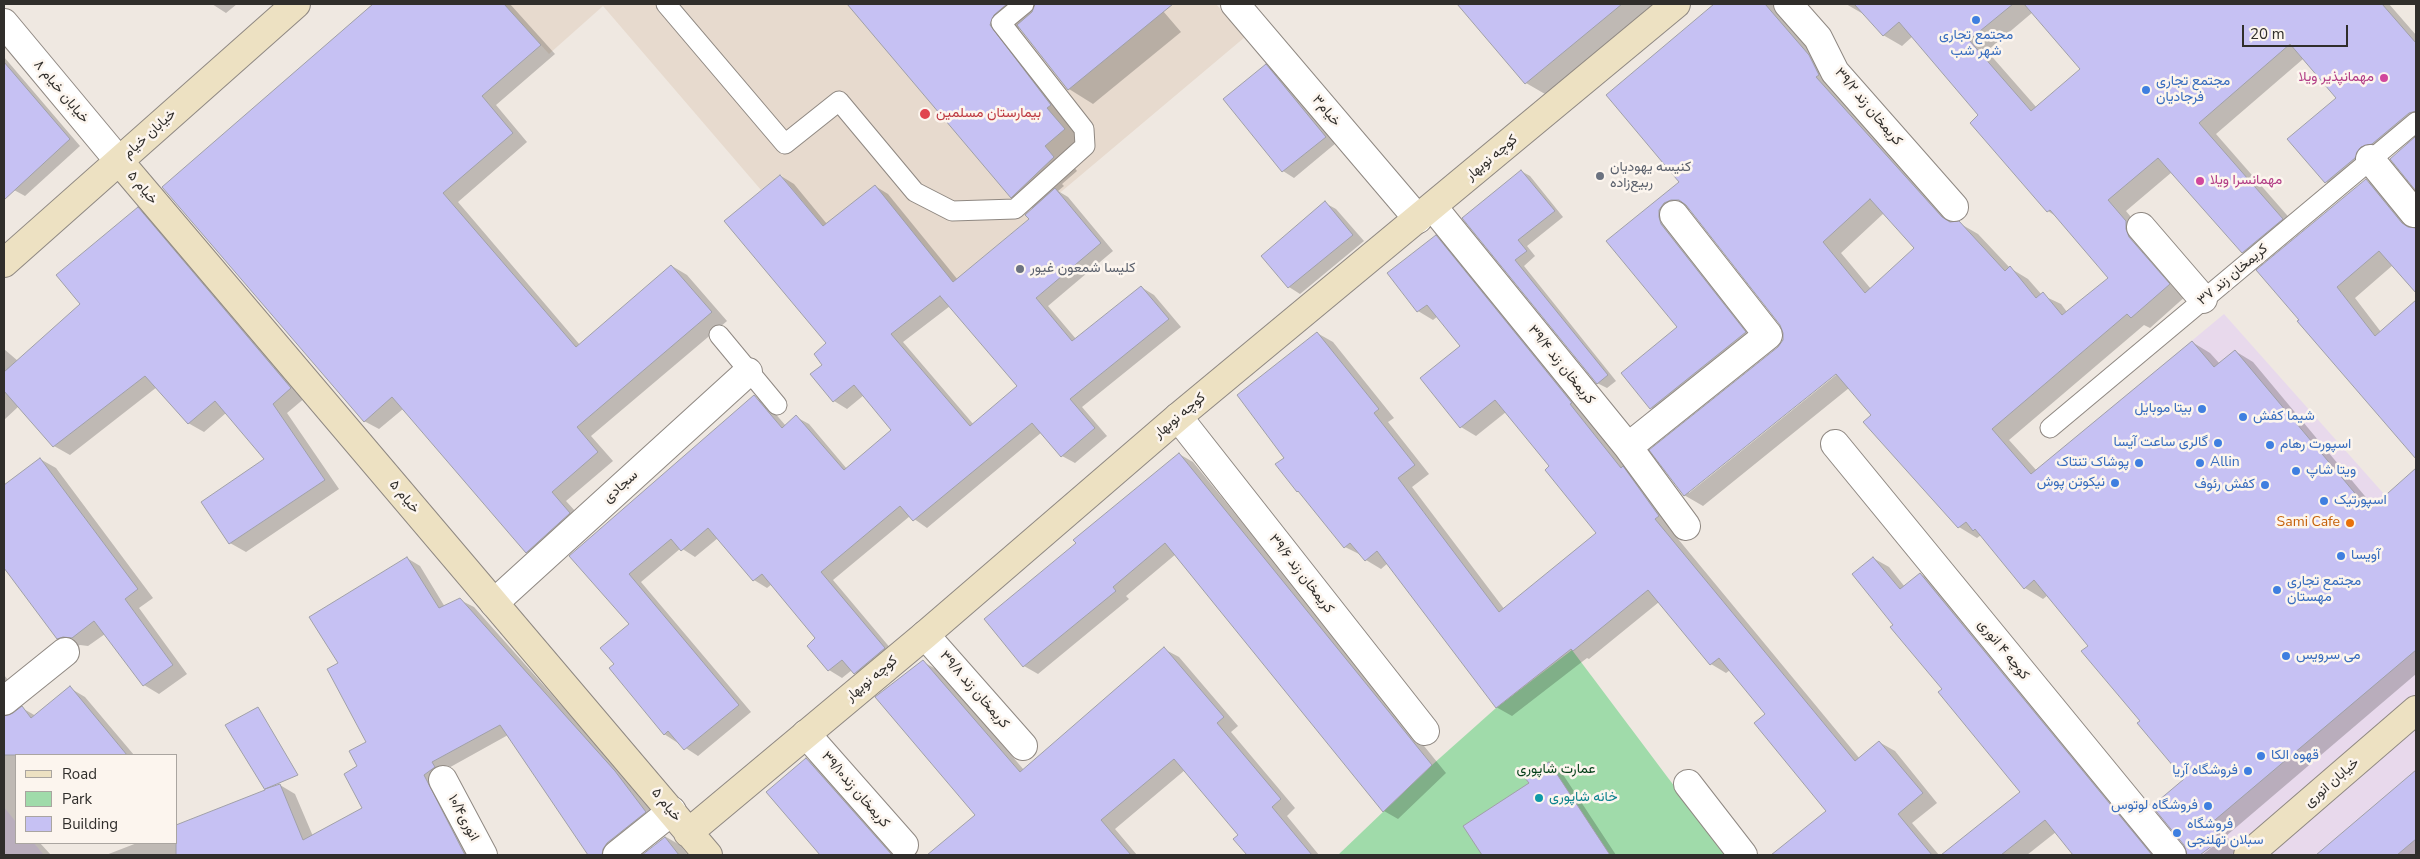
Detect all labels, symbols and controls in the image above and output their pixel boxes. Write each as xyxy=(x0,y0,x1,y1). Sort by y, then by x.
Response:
marker: مجتمع تجاری شهر شب xyxy=(1970,14,1982,26)
scale bar xyxy=(2245,15,2351,47)
text: 20 m xyxy=(2250,24,2285,44)
place label: مجتمع تجاری شهر شب xyxy=(1939,28,2013,60)
street label: خیابان خیام ۸ xyxy=(30,57,92,127)
street label: کریمخان زند ۳۹/۲ xyxy=(1831,65,1905,149)
place label: مهمانپذیر ویلا xyxy=(2298,70,2374,86)
marker: مهمانپذیر ویلا xyxy=(2378,72,2390,84)
place label: مجتمع تجاری فرجادیان xyxy=(2156,74,2230,106)
marker: مجتمع تجاری فرجادیان xyxy=(2140,84,2152,96)
street label: خیام۳ xyxy=(1308,92,1344,130)
street label: خیابان خیام xyxy=(120,106,180,162)
place label: بیمارستان مسلمین xyxy=(936,106,1041,122)
marker: بیمارستان مسلمین xyxy=(918,107,932,121)
street label: کوچه نوبهار xyxy=(1463,131,1521,185)
place label: کنیسه یهودیان ربیع‌زاده xyxy=(1610,160,1691,192)
street label: ۵ خیام xyxy=(123,168,161,208)
marker: کنیسه یهودیان ربیع‌زاده xyxy=(1594,170,1606,182)
place label: مهمانسرا ویلا xyxy=(2210,173,2282,189)
marker: مهمانسرا ویلا xyxy=(2194,175,2206,187)
street label: کریمخان زند ۳۷ xyxy=(2194,241,2272,309)
place label: کلیسا شمعون غیور xyxy=(1030,261,1135,277)
marker: کلیسا شمعون غیور xyxy=(1014,263,1026,275)
street label: کریمخان زند ۳۹/۴ xyxy=(1524,322,1598,408)
street label: کوچه نوبهار xyxy=(1151,389,1209,443)
place label: بیتا موبایل xyxy=(2134,401,2192,417)
marker: بیتا موبایل xyxy=(2196,403,2208,415)
place label: شیما کفش xyxy=(2253,409,2315,425)
marker: شیما کفش xyxy=(2237,411,2249,423)
place label: گالری ساعت آیسا xyxy=(2114,435,2208,451)
marker: گالری ساعت آیسا xyxy=(2212,437,2224,449)
place label: اسپورت رهام xyxy=(2280,437,2351,453)
marker: اسپورت رهام xyxy=(2264,439,2276,451)
place label: پوشاک تنتاک xyxy=(2056,455,2129,471)
place label: Allin xyxy=(2210,455,2240,471)
marker: پوشاک تنتاک xyxy=(2133,457,2145,469)
marker: Allin xyxy=(2194,457,2206,469)
place label: ویتا شاپ xyxy=(2306,463,2356,479)
marker: ویتا شاپ xyxy=(2290,465,2302,477)
street label: سجادی xyxy=(600,467,642,507)
place label: نیکوتن پوش xyxy=(2037,475,2105,491)
street label: ۵ خیام xyxy=(385,477,423,517)
marker: نیکوتن پوش xyxy=(2109,477,2121,489)
place label: کفش رئوف xyxy=(2194,477,2255,493)
marker: کفش رئوف xyxy=(2259,479,2271,491)
place label: اسپورتیک xyxy=(2334,493,2387,509)
marker: اسپورتیک xyxy=(2318,495,2330,507)
place label: Sami Cafe xyxy=(2277,515,2340,531)
marker: Sami Cafe xyxy=(2344,517,2356,529)
street label: کریمخان زند ۳۹/۶ xyxy=(1265,531,1337,617)
place label: آویسا xyxy=(2351,548,2380,564)
marker: آویسا xyxy=(2335,550,2347,562)
place label: مجتمع تجاری مهستان xyxy=(2287,574,2361,606)
marker: مجتمع تجاری مهستان xyxy=(2271,584,2283,596)
street label: کوچه ۴ انوری xyxy=(1974,617,2032,683)
street label: کریمخان زند ۳۹/۸ xyxy=(936,648,1012,732)
place label: می سرویس xyxy=(2296,648,2361,664)
marker: می سرویس xyxy=(2280,650,2292,662)
street label: کوچه نوبهار xyxy=(843,652,901,706)
street label: کریمخان زند۳۹/۱۰ xyxy=(817,748,893,832)
place label: قهوه الکا xyxy=(2271,748,2319,764)
marker: قهوه الکا xyxy=(2255,750,2267,762)
legend xyxy=(15,754,178,844)
street label: خیابان انوری xyxy=(2301,755,2363,811)
park label: عمارت شاپوری xyxy=(1516,762,1596,778)
place label: فروشگاه آریا xyxy=(2172,763,2238,779)
text: Road xyxy=(62,764,97,784)
marker: فروشگاه آریا xyxy=(2242,765,2254,777)
street label: ۵ خیام xyxy=(647,785,685,825)
text: Park xyxy=(62,789,92,809)
place label: خانه شاپوری xyxy=(1549,790,1618,806)
street label: انوری۱۰/۴ xyxy=(444,792,482,844)
marker: خانه شاپوری xyxy=(1533,792,1545,804)
place label: فروشگاه لوتوس xyxy=(2111,798,2198,814)
marker: فروشگاه لوتوس xyxy=(2202,800,2214,812)
text: Building xyxy=(62,814,118,834)
place label: فروشگاه سبلان تهلنجی xyxy=(2187,817,2263,850)
marker: فروشگاه سبلان تهلنجی xyxy=(2171,827,2183,839)

